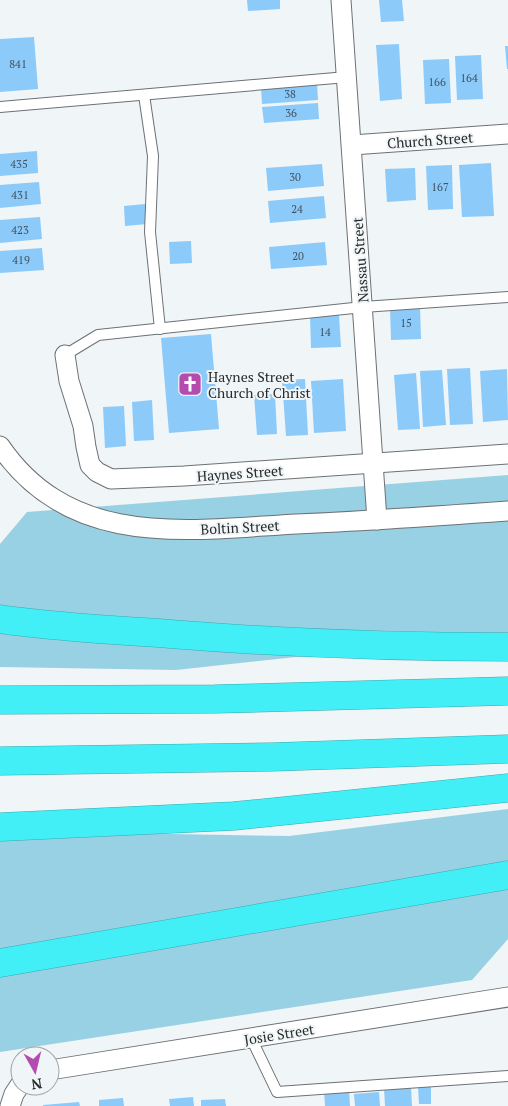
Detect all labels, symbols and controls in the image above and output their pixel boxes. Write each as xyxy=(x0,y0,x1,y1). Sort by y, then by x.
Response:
house number: 841 xyxy=(9,57,27,71)
house number: 164 xyxy=(460,71,478,85)
house number: 166 xyxy=(428,75,446,89)
house number: 38 xyxy=(284,87,296,101)
house number: 36 xyxy=(285,106,297,120)
street label: Church Street xyxy=(386,127,474,152)
house number: 435 xyxy=(10,157,28,171)
house number: 30 xyxy=(289,170,301,184)
house number: 167 xyxy=(431,180,449,194)
house number: 431 xyxy=(11,188,29,202)
house number: 24 xyxy=(291,202,303,216)
street label: Nassau Street xyxy=(347,216,372,303)
house number: 423 xyxy=(11,223,29,237)
house number: 20 xyxy=(292,249,304,263)
house number: 419 xyxy=(12,253,30,267)
house number: 15 xyxy=(400,316,412,330)
house number: 14 xyxy=(319,325,331,339)
place label: Haynes Street Church of Christ xyxy=(208,367,312,402)
church icon: Haynes Street Church of Christ xyxy=(177,371,203,397)
street label: Haynes Street xyxy=(196,460,285,485)
street label: Boltin Street xyxy=(200,515,281,539)
street label: Josie Street xyxy=(243,1019,316,1049)
north arrow xyxy=(10,1046,60,1096)
text: N xyxy=(30,1074,43,1095)

